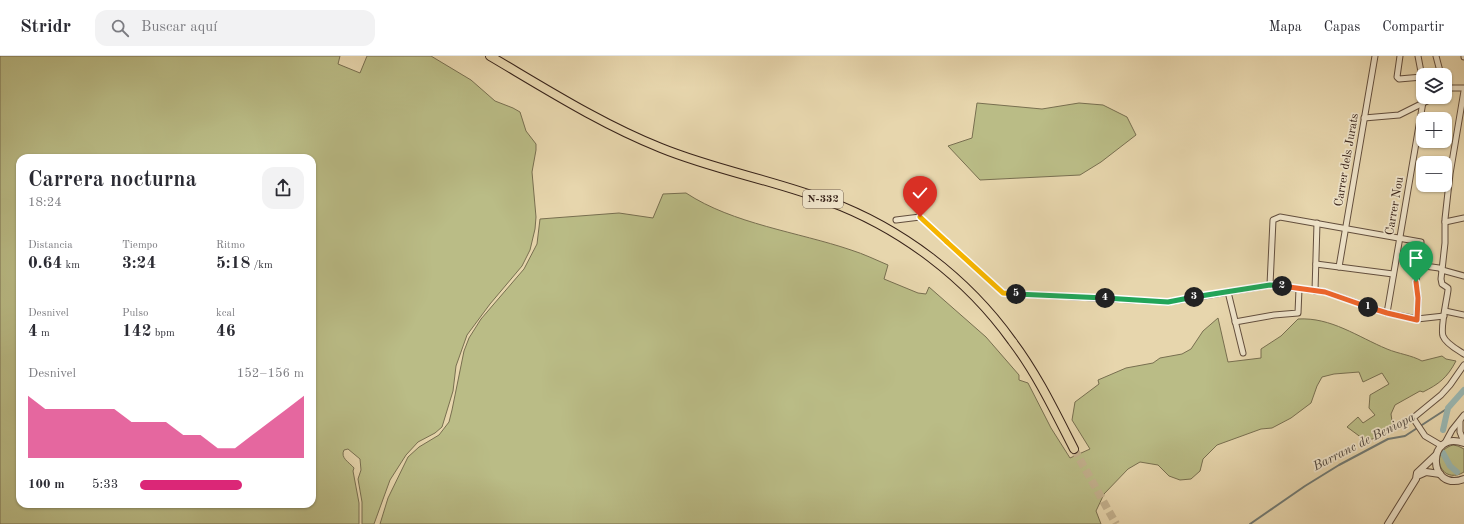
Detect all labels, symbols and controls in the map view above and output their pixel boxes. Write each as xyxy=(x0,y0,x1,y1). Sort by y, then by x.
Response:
search box xyxy=(95,10,375,46)
icon: search xyxy=(109,17,131,39)
text: Stridr xyxy=(20,18,71,37)
text: Buscar aquí xyxy=(141,20,217,35)
text: Mapa xyxy=(1269,20,1302,34)
text: Capas xyxy=(1324,20,1360,34)
text: Compartir xyxy=(1382,20,1444,34)
map controls xyxy=(1416,68,1452,192)
button: layers xyxy=(1416,68,1452,104)
street label: Carrer dels Jurats xyxy=(1333,112,1361,208)
button: + xyxy=(1416,112,1452,148)
button: − xyxy=(1416,156,1452,192)
button: share xyxy=(262,167,304,209)
text: Carrera nocturna xyxy=(28,169,197,191)
street label: Carrer Nou xyxy=(1384,175,1406,236)
pin xyxy=(903,176,937,217)
icon: check xyxy=(909,182,931,204)
road number: N-332 xyxy=(803,190,843,208)
text: 18:24 xyxy=(28,196,62,209)
text: Distancia xyxy=(28,240,73,251)
text: Tiempo xyxy=(122,240,158,251)
text: Ritmo xyxy=(216,240,245,251)
pin xyxy=(1399,241,1433,282)
icon: arrive xyxy=(1405,247,1427,269)
text: 0.64 xyxy=(28,255,62,272)
text: 3:24 xyxy=(122,255,156,272)
text: 5:18 xyxy=(216,255,250,272)
text: km xyxy=(62,260,80,271)
text: /km xyxy=(250,260,273,271)
pin: 2 xyxy=(1272,276,1292,296)
text: 2 xyxy=(1279,280,1285,291)
pin: 5 xyxy=(1006,284,1026,304)
pin: 3 xyxy=(1184,287,1204,307)
text: 5 xyxy=(1013,288,1019,299)
pin: 4 xyxy=(1095,288,1115,308)
text: 3 xyxy=(1191,291,1197,302)
text: 4 xyxy=(1102,292,1108,303)
pin: 1 xyxy=(1358,297,1378,317)
text: 1 xyxy=(1365,301,1371,312)
text: Desnivel xyxy=(28,308,69,319)
text: Pulso xyxy=(122,308,149,319)
text: kcal xyxy=(216,308,235,319)
text: 4 xyxy=(28,323,38,340)
text: 142 xyxy=(122,323,152,340)
text: 46 xyxy=(216,323,236,340)
text: m xyxy=(38,328,50,339)
text: bpm xyxy=(152,328,175,339)
text: Desnivel xyxy=(28,367,76,380)
text: 152–156 m xyxy=(237,367,304,380)
water label: Barranc de Beniopa xyxy=(1310,411,1417,474)
text: 100 m xyxy=(28,478,65,491)
text: 5:33 xyxy=(92,478,118,491)

